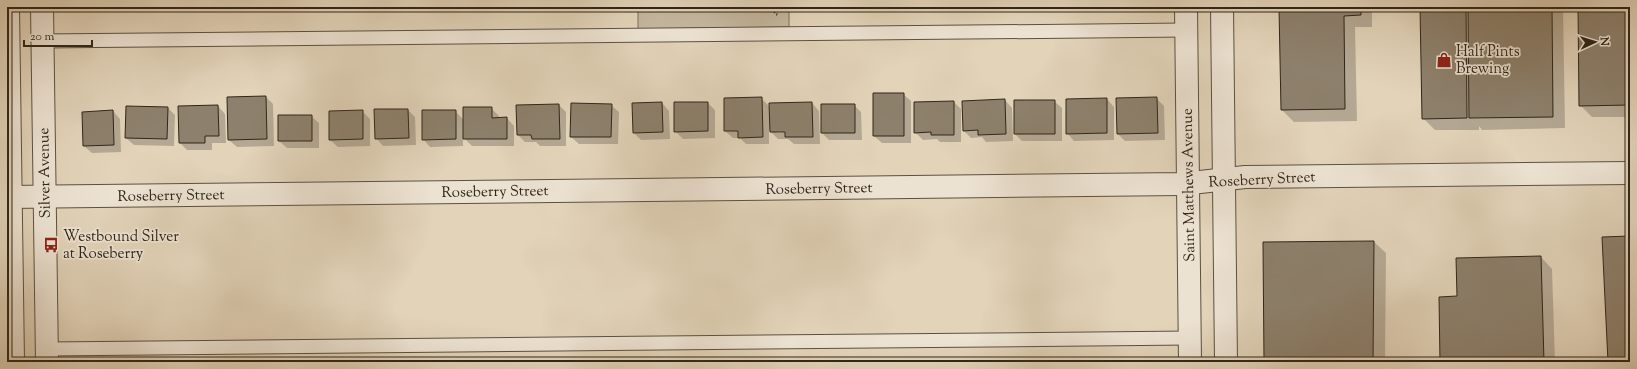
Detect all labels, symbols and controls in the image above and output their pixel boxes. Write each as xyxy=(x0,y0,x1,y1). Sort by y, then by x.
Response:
scale bar xyxy=(24,22,92,48)
north arrow xyxy=(1575,22,1615,62)
text: 20 m xyxy=(30,28,55,46)
text: N xyxy=(1596,35,1612,47)
place label: Half Pints Brewing xyxy=(1456,42,1520,80)
shop icon: Half Pints Brewing xyxy=(1435,51,1453,69)
street label: Saint Matthews Avenue xyxy=(1178,108,1201,262)
street label: Silver Avenue xyxy=(34,128,57,218)
street label: Roseberry Street xyxy=(1208,167,1316,194)
street label: Roseberry Street xyxy=(765,178,873,201)
street label: Roseberry Street xyxy=(441,181,549,204)
street label: Roseberry Street xyxy=(117,185,225,208)
place label: Westbound Silver at Roseberry xyxy=(63,227,179,265)
bus stop icon: Westbound Silver at Roseberry xyxy=(42,236,60,254)

